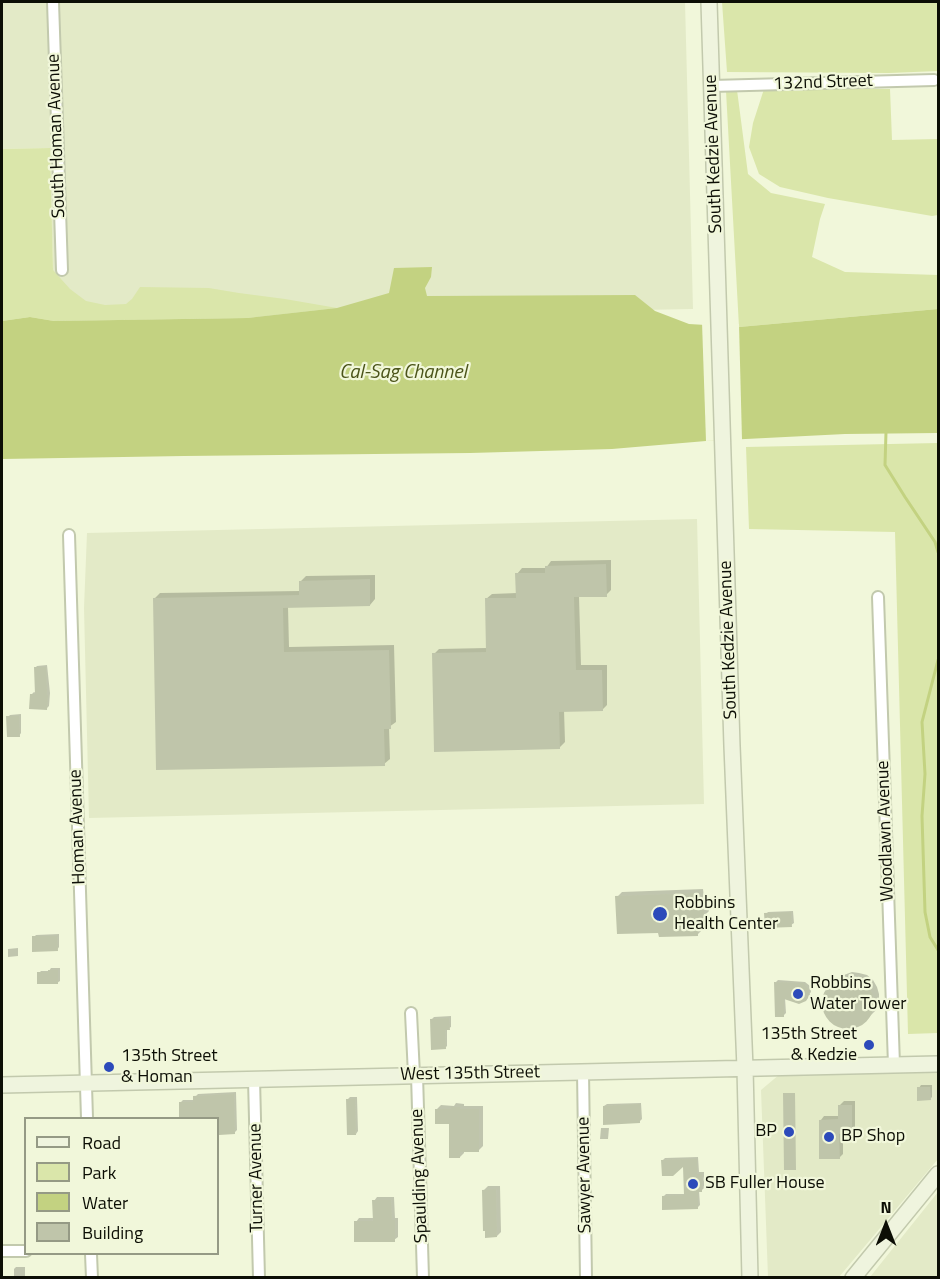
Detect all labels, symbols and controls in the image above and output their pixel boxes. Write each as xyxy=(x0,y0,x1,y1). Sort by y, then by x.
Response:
street label: South Homan Avenue xyxy=(43,54,71,218)
street label: 132nd Street xyxy=(773,70,873,96)
street label: South Kedzie Avenue xyxy=(700,74,728,234)
water label: Cal-Sag Channel xyxy=(339,361,467,385)
street label: South Kedzie Avenue xyxy=(715,560,743,720)
street label: Woodlawn Avenue xyxy=(873,760,899,902)
street label: Homan Avenue xyxy=(65,769,91,885)
place label: Robbins Health Center xyxy=(674,893,778,936)
marker: Robbins Health Center xyxy=(651,905,669,923)
place label: Robbins Water Tower xyxy=(810,973,906,1016)
marker: Robbins Water Tower xyxy=(791,987,805,1001)
place label: 135th Street & Kedzie xyxy=(760,1024,857,1066)
marker: 135th Street & Kedzie xyxy=(862,1038,876,1052)
place label: 135th Street & Homan xyxy=(121,1046,218,1088)
marker: 135th Street & Homan xyxy=(102,1060,116,1074)
street label: West 135th Street xyxy=(400,1062,540,1086)
street label: Spaulding Avenue xyxy=(407,1108,433,1244)
legend xyxy=(24,1117,219,1255)
street label: Sawyer Avenue xyxy=(573,1117,597,1233)
place label: BP xyxy=(755,1121,777,1143)
street label: Turner Avenue xyxy=(245,1123,269,1233)
marker: BP xyxy=(782,1125,796,1139)
place label: BP Shop xyxy=(841,1126,905,1148)
text: Road xyxy=(82,1129,121,1156)
marker: BP Shop xyxy=(822,1130,836,1144)
text: Park xyxy=(82,1159,116,1186)
place label: SB Fuller House xyxy=(705,1173,825,1195)
marker: SB Fuller House xyxy=(686,1177,700,1191)
text: Water xyxy=(82,1189,128,1216)
north arrow xyxy=(856,1195,916,1255)
text: N xyxy=(880,1195,892,1219)
text: Building xyxy=(82,1219,143,1246)

